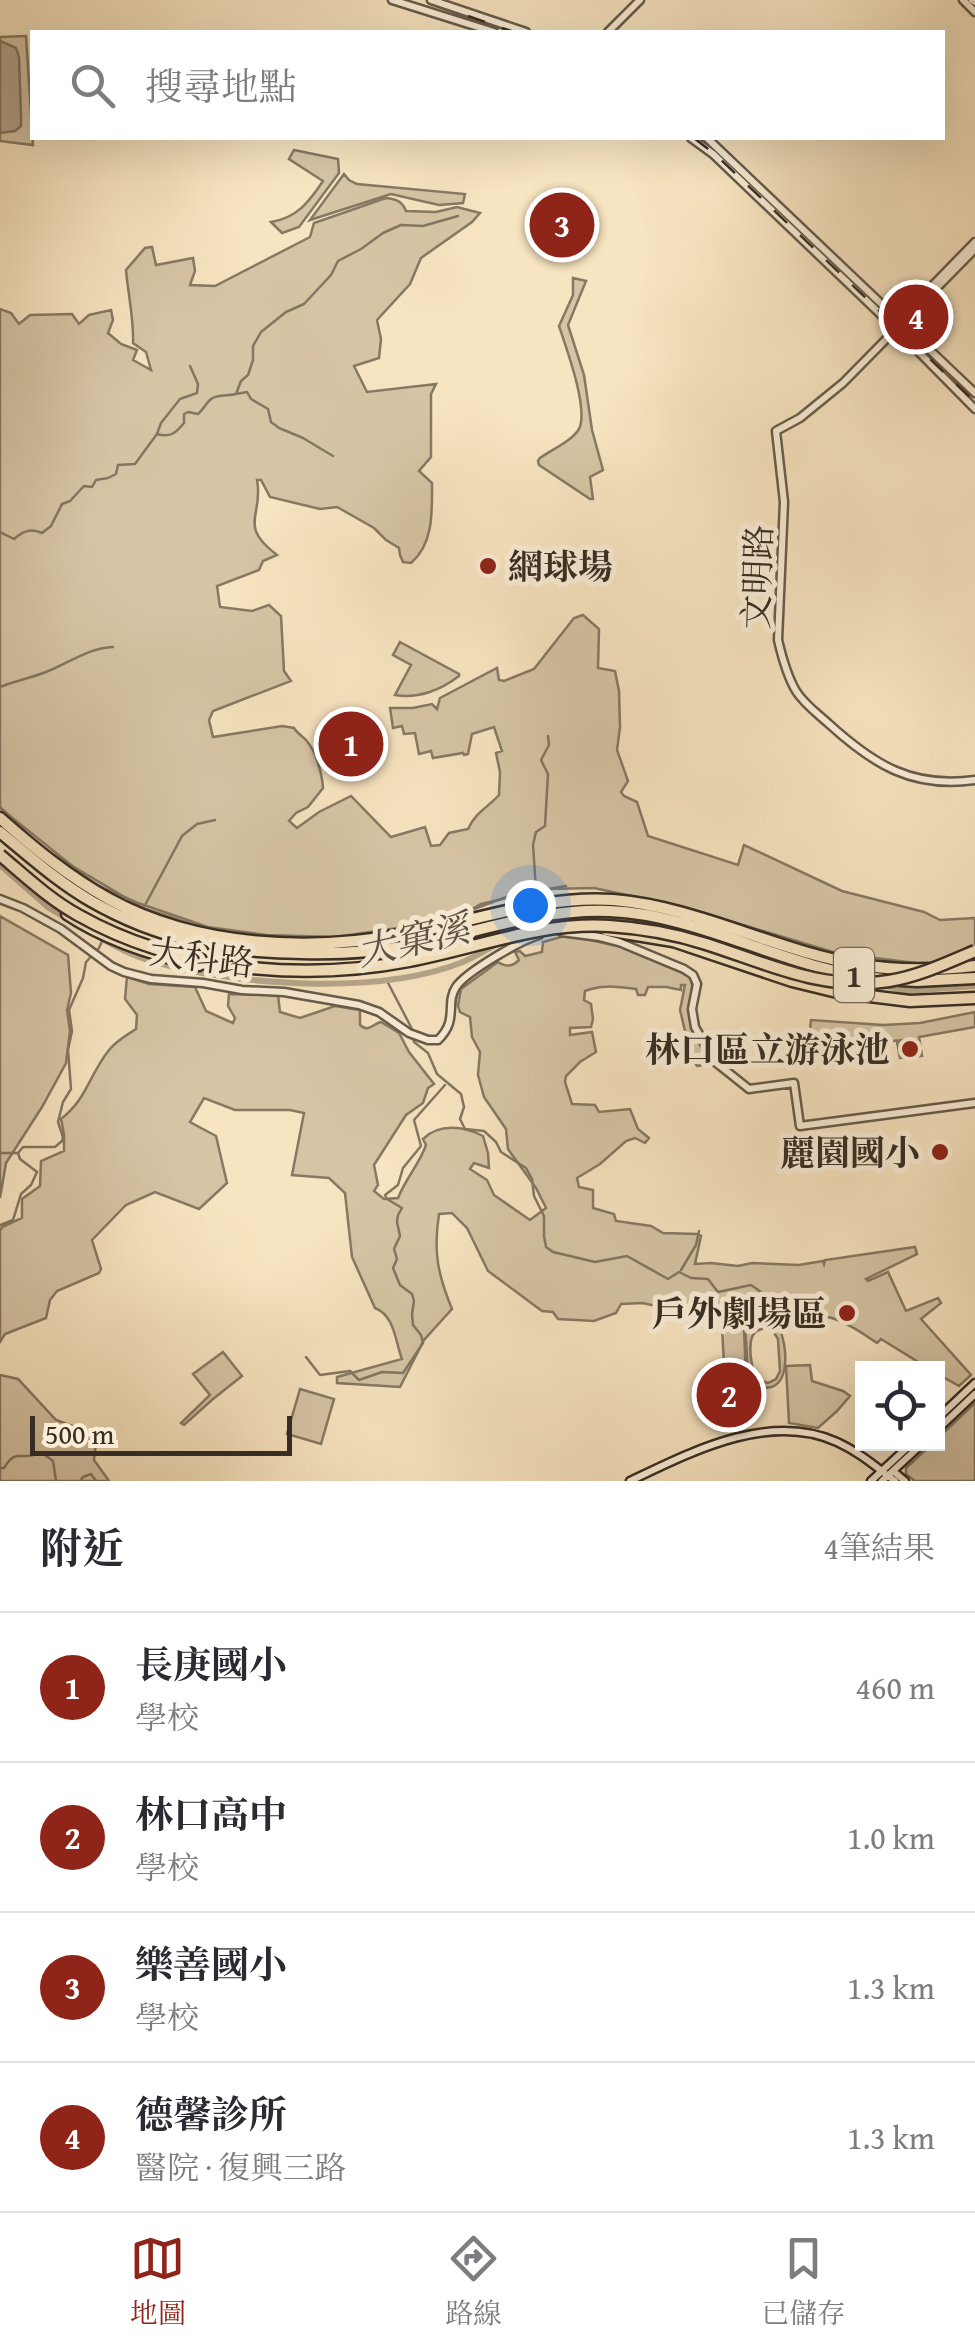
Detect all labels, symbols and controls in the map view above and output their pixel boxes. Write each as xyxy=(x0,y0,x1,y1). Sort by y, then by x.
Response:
search box xyxy=(30,30,945,140)
icon: search xyxy=(65,58,120,113)
text: 搜尋地點 xyxy=(145,58,297,114)
pin: 3 xyxy=(530,188,594,262)
pin: 4 xyxy=(884,280,948,354)
street label: 文明路 xyxy=(730,524,784,630)
place label: 網球場 xyxy=(508,541,613,592)
marker: 網球場 xyxy=(477,555,499,577)
pin: 1 xyxy=(318,706,384,782)
your location xyxy=(505,880,556,931)
water label: 大窠溪 xyxy=(351,898,479,979)
street label: 大科路 xyxy=(147,925,257,989)
road number: 1 xyxy=(834,948,874,1002)
place label: 林口區立游泳池 xyxy=(645,1024,890,1075)
marker: 林口區立游泳池 xyxy=(899,1038,921,1060)
place label: 麗園國小 xyxy=(780,1127,920,1178)
marker: 麗園國小 xyxy=(929,1141,951,1163)
place label: 戶外劇場區 xyxy=(652,1288,827,1339)
marker: 戶外劇場區 xyxy=(836,1302,858,1324)
pin: 2 xyxy=(696,1358,762,1432)
map controls xyxy=(855,1361,945,1451)
button: locate xyxy=(855,1361,945,1451)
scale bar xyxy=(30,1411,292,1456)
text: 500 m xyxy=(45,1413,114,1454)
text: 附近 xyxy=(40,1517,124,1578)
text: 4筆結果 xyxy=(824,1524,935,1571)
text: 長庚國小 xyxy=(135,1636,287,1692)
text: 1 xyxy=(64,1664,81,1711)
text: 460 m xyxy=(856,1664,935,1711)
text: 學校 xyxy=(135,1694,199,1741)
text: 林口高中 xyxy=(135,1786,287,1842)
text: 2 xyxy=(64,1814,81,1861)
text: 1.0 km xyxy=(847,1814,935,1861)
text: 學校 xyxy=(135,1844,199,1891)
text: 樂善國小 xyxy=(135,1936,287,1992)
text: 3 xyxy=(64,1964,81,2011)
text: 1.3 km xyxy=(847,1964,935,2011)
text: 學校 xyxy=(135,1994,199,2041)
text: 德馨診所 xyxy=(135,2086,287,2142)
text: 4 xyxy=(64,2114,81,2161)
text: 1.3 km xyxy=(847,2114,935,2161)
text: 醫院 · 復興三路 xyxy=(135,2144,346,2191)
tab: 地圖 xyxy=(130,2231,186,2333)
tab: 路線 xyxy=(445,2231,501,2333)
tab: 已儲存 xyxy=(761,2231,845,2333)

